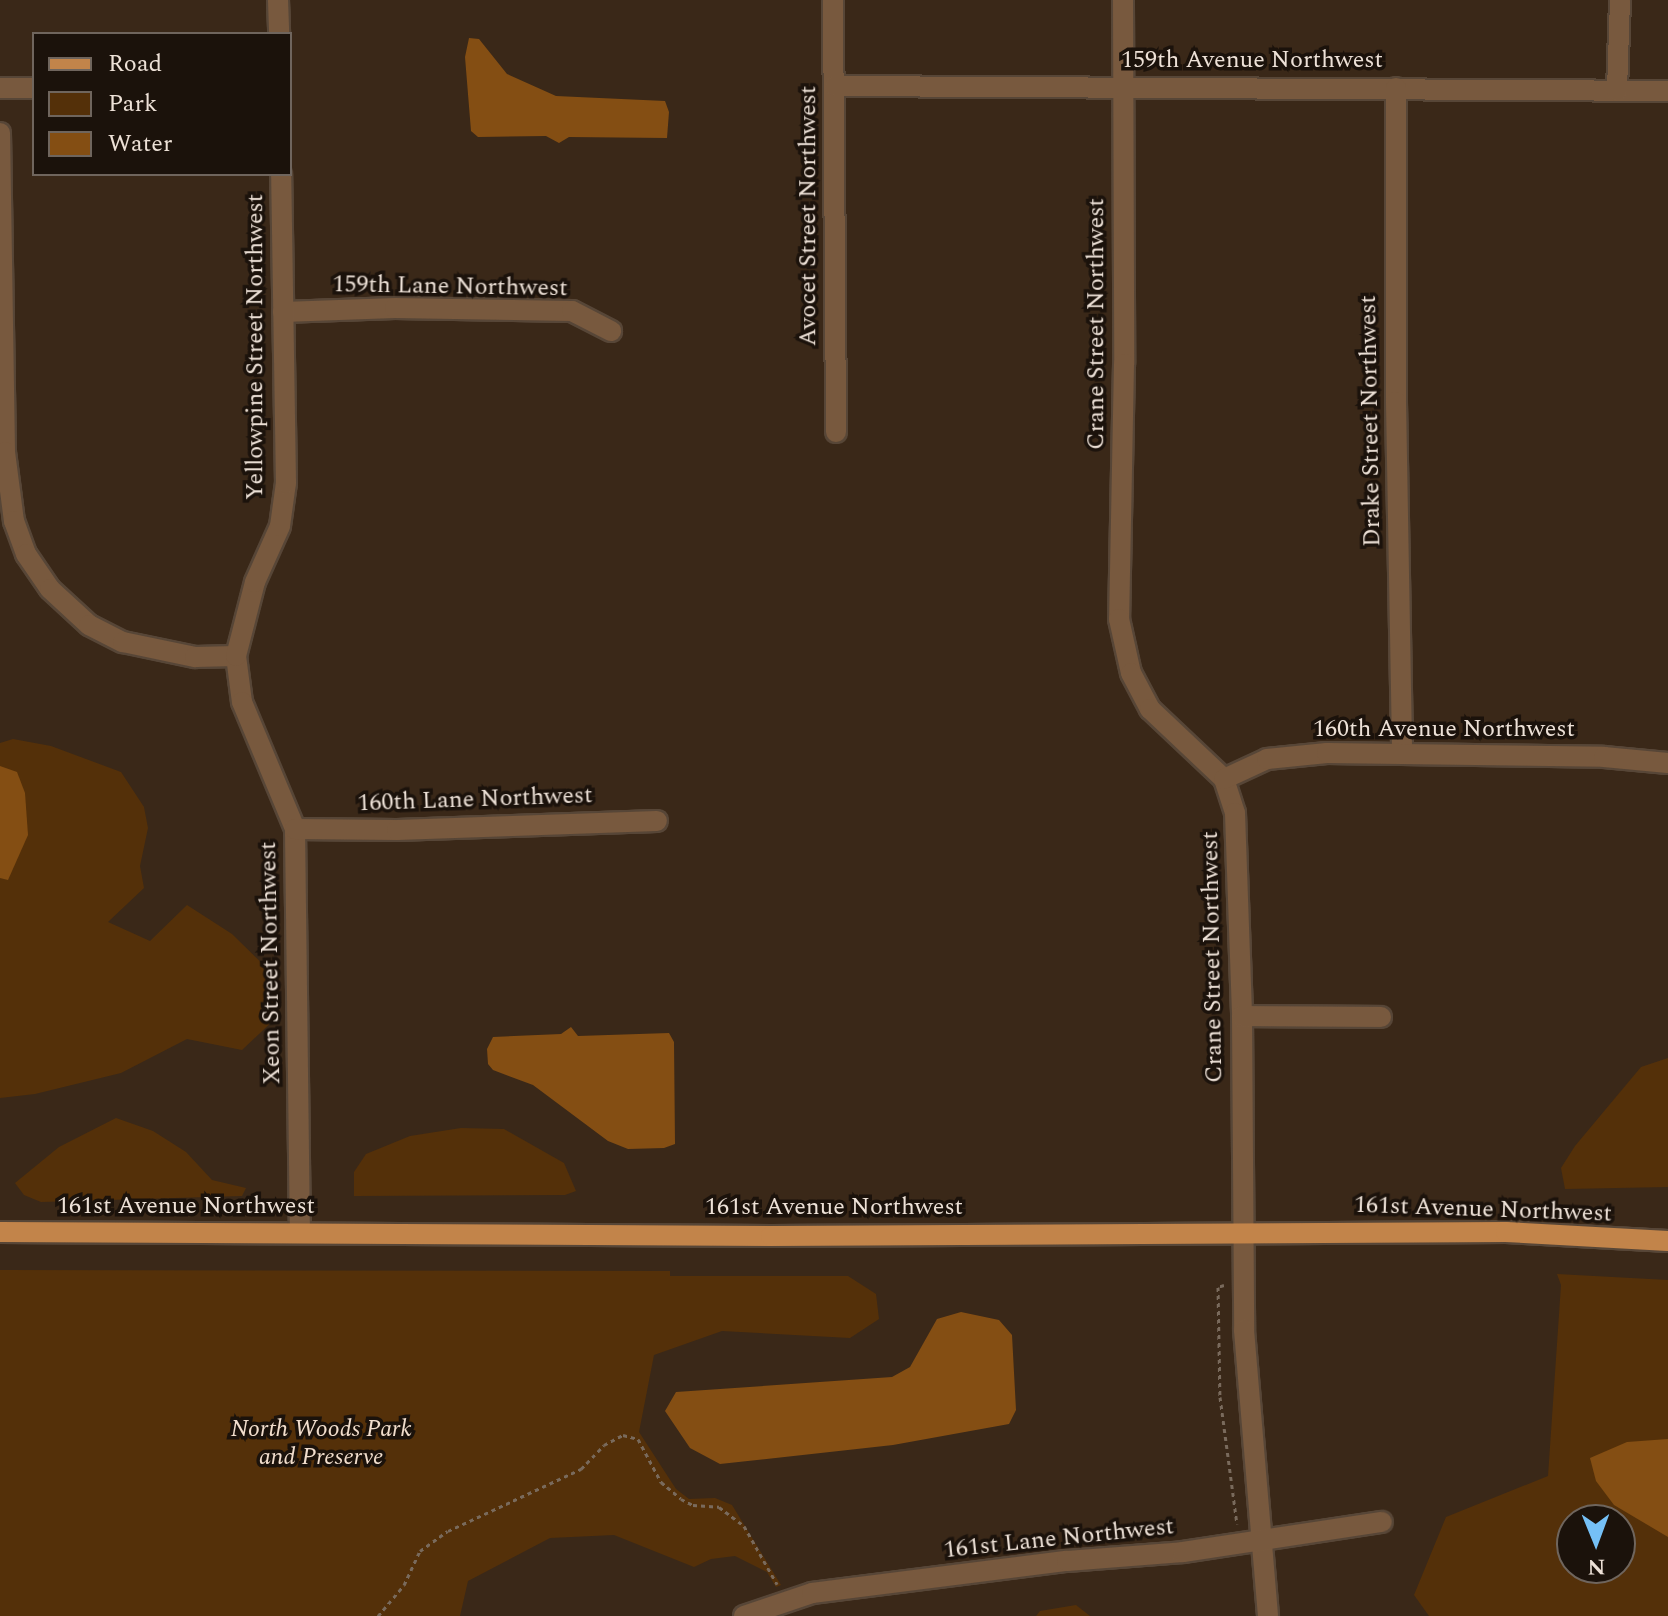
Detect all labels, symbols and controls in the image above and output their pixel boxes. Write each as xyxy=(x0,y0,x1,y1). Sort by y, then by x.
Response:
legend xyxy=(32,32,292,176)
text: Road xyxy=(108,46,162,82)
street label: 159th Avenue Northwest xyxy=(1121,47,1383,75)
text: Park xyxy=(108,86,158,122)
street label: Avocet Street Northwest xyxy=(795,86,823,346)
text: Water xyxy=(108,126,172,162)
street label: Yellowpine Street Northwest xyxy=(242,194,270,500)
street label: Crane Street Northwest xyxy=(1083,198,1111,450)
street label: 159th Lane Northwest xyxy=(332,271,568,303)
street label: Drake Street Northwest xyxy=(1354,295,1388,547)
street label: 160th Avenue Northwest xyxy=(1313,716,1575,744)
street label: 160th Lane Northwest xyxy=(357,782,593,818)
street label: Crane Street Northwest xyxy=(1196,831,1230,1083)
street label: Xeon Street Northwest xyxy=(254,841,288,1085)
street label: 161st Avenue Northwest xyxy=(1354,1191,1612,1229)
street label: 161st Avenue Northwest xyxy=(57,1193,315,1221)
street label: 161st Avenue Northwest xyxy=(705,1194,963,1222)
park label: North Woods Park and Preserve xyxy=(230,1416,412,1472)
north arrow xyxy=(1556,1504,1636,1584)
street label: 161st Lane Northwest xyxy=(942,1513,1176,1565)
text: N xyxy=(1587,1550,1606,1583)

